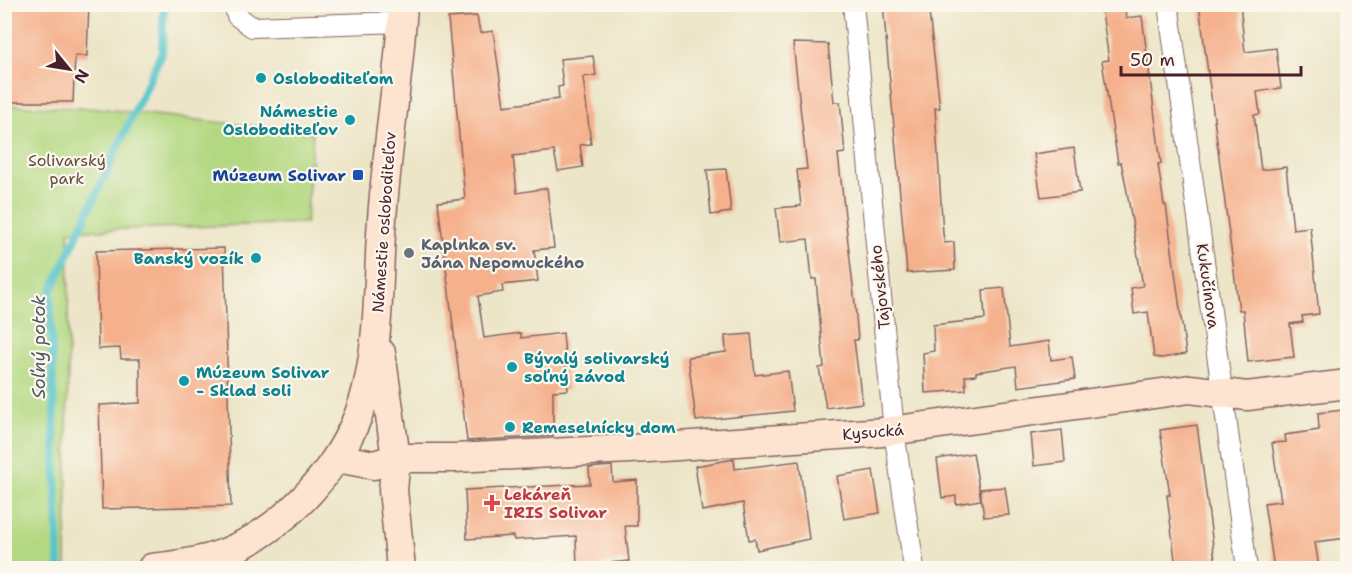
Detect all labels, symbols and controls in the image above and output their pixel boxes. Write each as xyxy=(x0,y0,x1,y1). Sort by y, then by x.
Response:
north arrow xyxy=(39,39,99,99)
scale bar xyxy=(1121,39,1301,77)
text: 50 m xyxy=(1130,48,1175,72)
text: N xyxy=(69,66,94,87)
place label: Osloboditeľom xyxy=(273,68,394,89)
marker: Osloboditeľom xyxy=(254,71,268,85)
place label: Námestie Osloboditeľov xyxy=(223,101,338,140)
marker: Námestie Osloboditeľov xyxy=(343,113,357,127)
street label: Námestie osloboditeľov xyxy=(367,131,401,313)
park label: Solivarský park xyxy=(28,150,106,189)
place label: Múzeum Solivar xyxy=(213,165,346,186)
marker: Múzeum Solivar xyxy=(351,168,365,182)
place label: Kaplnka sv. Jána Nepomuckého xyxy=(421,234,584,273)
street label: Kukučínova xyxy=(1192,242,1224,330)
street label: Tajovského xyxy=(865,244,895,330)
marker: Kaplnka sv. Jána Nepomuckého xyxy=(402,246,416,260)
place label: Banský vozík xyxy=(134,248,244,269)
marker: Banský vozík xyxy=(249,251,263,265)
water label: Soľný potok xyxy=(27,295,51,399)
place label: Bývalý solivarský soľný závod xyxy=(524,348,669,387)
marker: Bývalý solivarský soľný závod xyxy=(505,360,519,374)
place label: Múzeum Solivar - Sklad soli xyxy=(196,362,330,401)
marker: Múzeum Solivar - Sklad soli xyxy=(177,374,191,388)
place label: Remeselnícky dom xyxy=(522,417,676,438)
street label: Kysucká xyxy=(841,419,905,445)
marker: Remeselnícky dom xyxy=(503,420,517,434)
place label: Lekáreň IRIS Solivar xyxy=(504,484,607,523)
marker: Lekáreň IRIS Solivar xyxy=(485,496,499,510)

